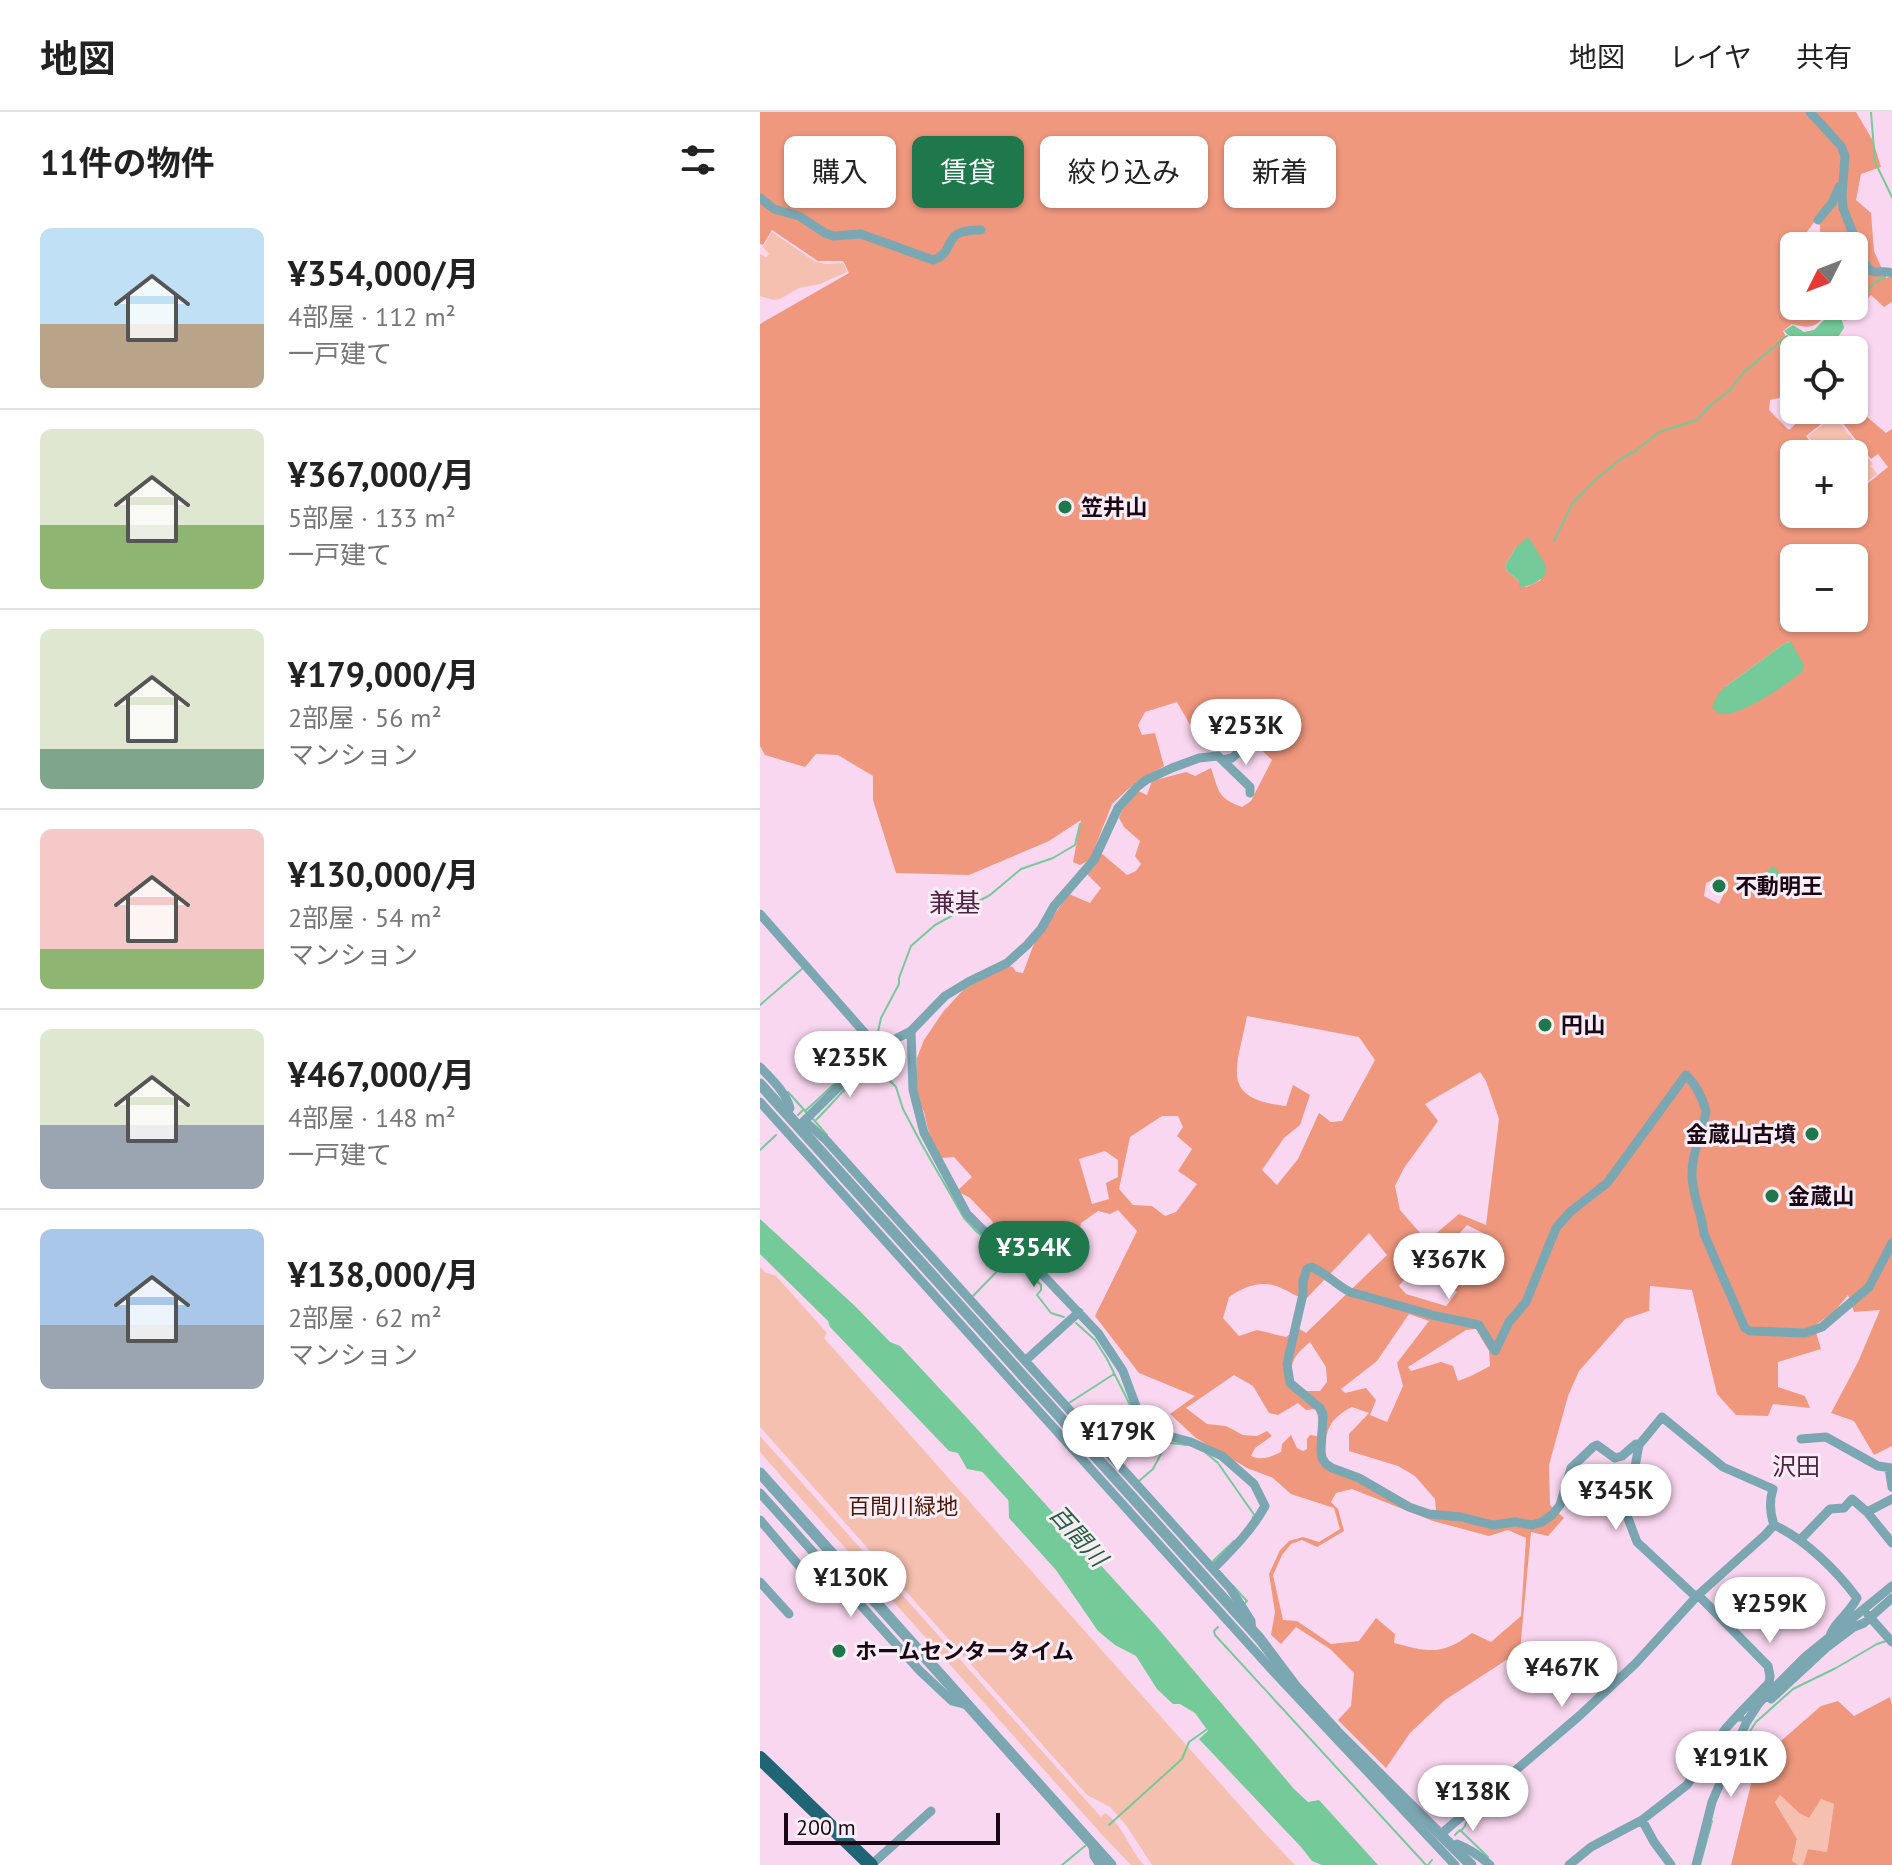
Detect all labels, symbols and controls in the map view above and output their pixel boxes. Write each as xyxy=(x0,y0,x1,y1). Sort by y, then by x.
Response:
text: 地図 xyxy=(40,33,116,82)
text: 地図 xyxy=(1569,38,1625,75)
text: レイヤ xyxy=(1669,38,1752,75)
text: 共有 xyxy=(1796,38,1852,75)
chip: 購入 xyxy=(784,136,896,208)
chip: 賃貸 xyxy=(912,136,1024,208)
chip: 絞り込み xyxy=(1040,136,1208,208)
chip: 新着 xyxy=(1224,136,1336,208)
icon: filters xyxy=(676,138,720,182)
text: 11件の物件 xyxy=(40,140,215,184)
north arrow xyxy=(1780,232,1868,320)
map controls xyxy=(1780,232,1868,632)
text: ¥354,000/月 xyxy=(288,251,479,295)
icon: home xyxy=(104,260,200,356)
text: 4部屋 · 112 m² xyxy=(288,300,456,333)
button: locate xyxy=(1780,336,1868,424)
text: 一戸建て xyxy=(288,337,392,370)
button: + xyxy=(1780,440,1868,528)
text: ¥367,000/月 xyxy=(288,452,475,496)
icon: home xyxy=(104,461,200,557)
place label: 笠井山 xyxy=(1081,493,1147,521)
marker: 笠井山 xyxy=(1056,498,1074,516)
text: 5部屋 · 133 m² xyxy=(288,501,456,534)
text: 一戸建て xyxy=(288,538,392,571)
button: − xyxy=(1780,544,1868,632)
text: ¥179,000/月 xyxy=(288,652,479,696)
icon: home xyxy=(104,661,200,757)
pin: ¥253K xyxy=(1190,699,1302,767)
text: 2部屋 · 56 m² xyxy=(288,701,442,734)
text: ¥253K xyxy=(1208,708,1284,741)
text: マンション xyxy=(288,738,418,771)
text: ¥130,000/月 xyxy=(288,852,479,896)
icon: home xyxy=(104,861,200,957)
place label: 不動明王 xyxy=(1735,872,1823,900)
marker: 不動明王 xyxy=(1710,877,1728,895)
district label: 兼基 xyxy=(929,886,981,919)
text: 2部屋 · 54 m² xyxy=(288,901,442,934)
text: マンション xyxy=(288,938,418,971)
place label: 円山 xyxy=(1561,1011,1605,1039)
marker: 円山 xyxy=(1536,1016,1554,1034)
pin: ¥235K xyxy=(794,1031,906,1099)
text: ¥235K xyxy=(812,1040,888,1073)
text: ¥467,000/月 xyxy=(288,1052,475,1096)
icon: home xyxy=(104,1061,200,1157)
text: 4部屋 · 148 m² xyxy=(288,1101,456,1134)
place label: 金蔵山古墳 xyxy=(1686,1120,1796,1148)
marker: 金蔵山古墳 xyxy=(1803,1125,1821,1143)
text: 一戸建て xyxy=(288,1138,392,1171)
place label: 金蔵山 xyxy=(1788,1182,1854,1210)
marker: 金蔵山 xyxy=(1763,1187,1781,1205)
pin: ¥354K xyxy=(978,1221,1090,1289)
text: ¥354K xyxy=(996,1230,1072,1263)
pin: ¥367K xyxy=(1393,1233,1505,1301)
text: ¥367K xyxy=(1411,1242,1487,1275)
text: ¥138,000/月 xyxy=(288,1252,479,1296)
icon: home xyxy=(104,1261,200,1357)
text: 2部屋 · 62 m² xyxy=(288,1301,442,1334)
text: マンション xyxy=(288,1338,418,1371)
pin: ¥179K xyxy=(1062,1405,1174,1473)
text: ¥179K xyxy=(1080,1414,1156,1447)
district label: 沢田 xyxy=(1772,1451,1820,1482)
pin: ¥345K xyxy=(1560,1464,1672,1532)
text: ¥345K xyxy=(1578,1473,1654,1506)
park label: 百間川緑地 xyxy=(848,1492,958,1520)
water label: 百間川 xyxy=(1043,1499,1116,1575)
pin: ¥130K xyxy=(795,1551,907,1619)
text: ¥130K xyxy=(813,1560,889,1593)
pin: ¥259K xyxy=(1714,1577,1826,1645)
text: ¥259K xyxy=(1732,1586,1808,1619)
place label: ホームセンタータイム xyxy=(855,1637,1074,1665)
pin: ¥467K xyxy=(1506,1641,1618,1709)
marker: ホームセンタータイム xyxy=(830,1642,848,1660)
text: ¥467K xyxy=(1524,1650,1600,1683)
pin: ¥191K xyxy=(1675,1731,1787,1799)
text: ¥191K xyxy=(1693,1740,1769,1773)
pin: ¥138K xyxy=(1417,1765,1529,1833)
text: ¥138K xyxy=(1435,1774,1511,1807)
scale bar xyxy=(784,1809,1000,1845)
text: 200 m xyxy=(796,1813,856,1841)

